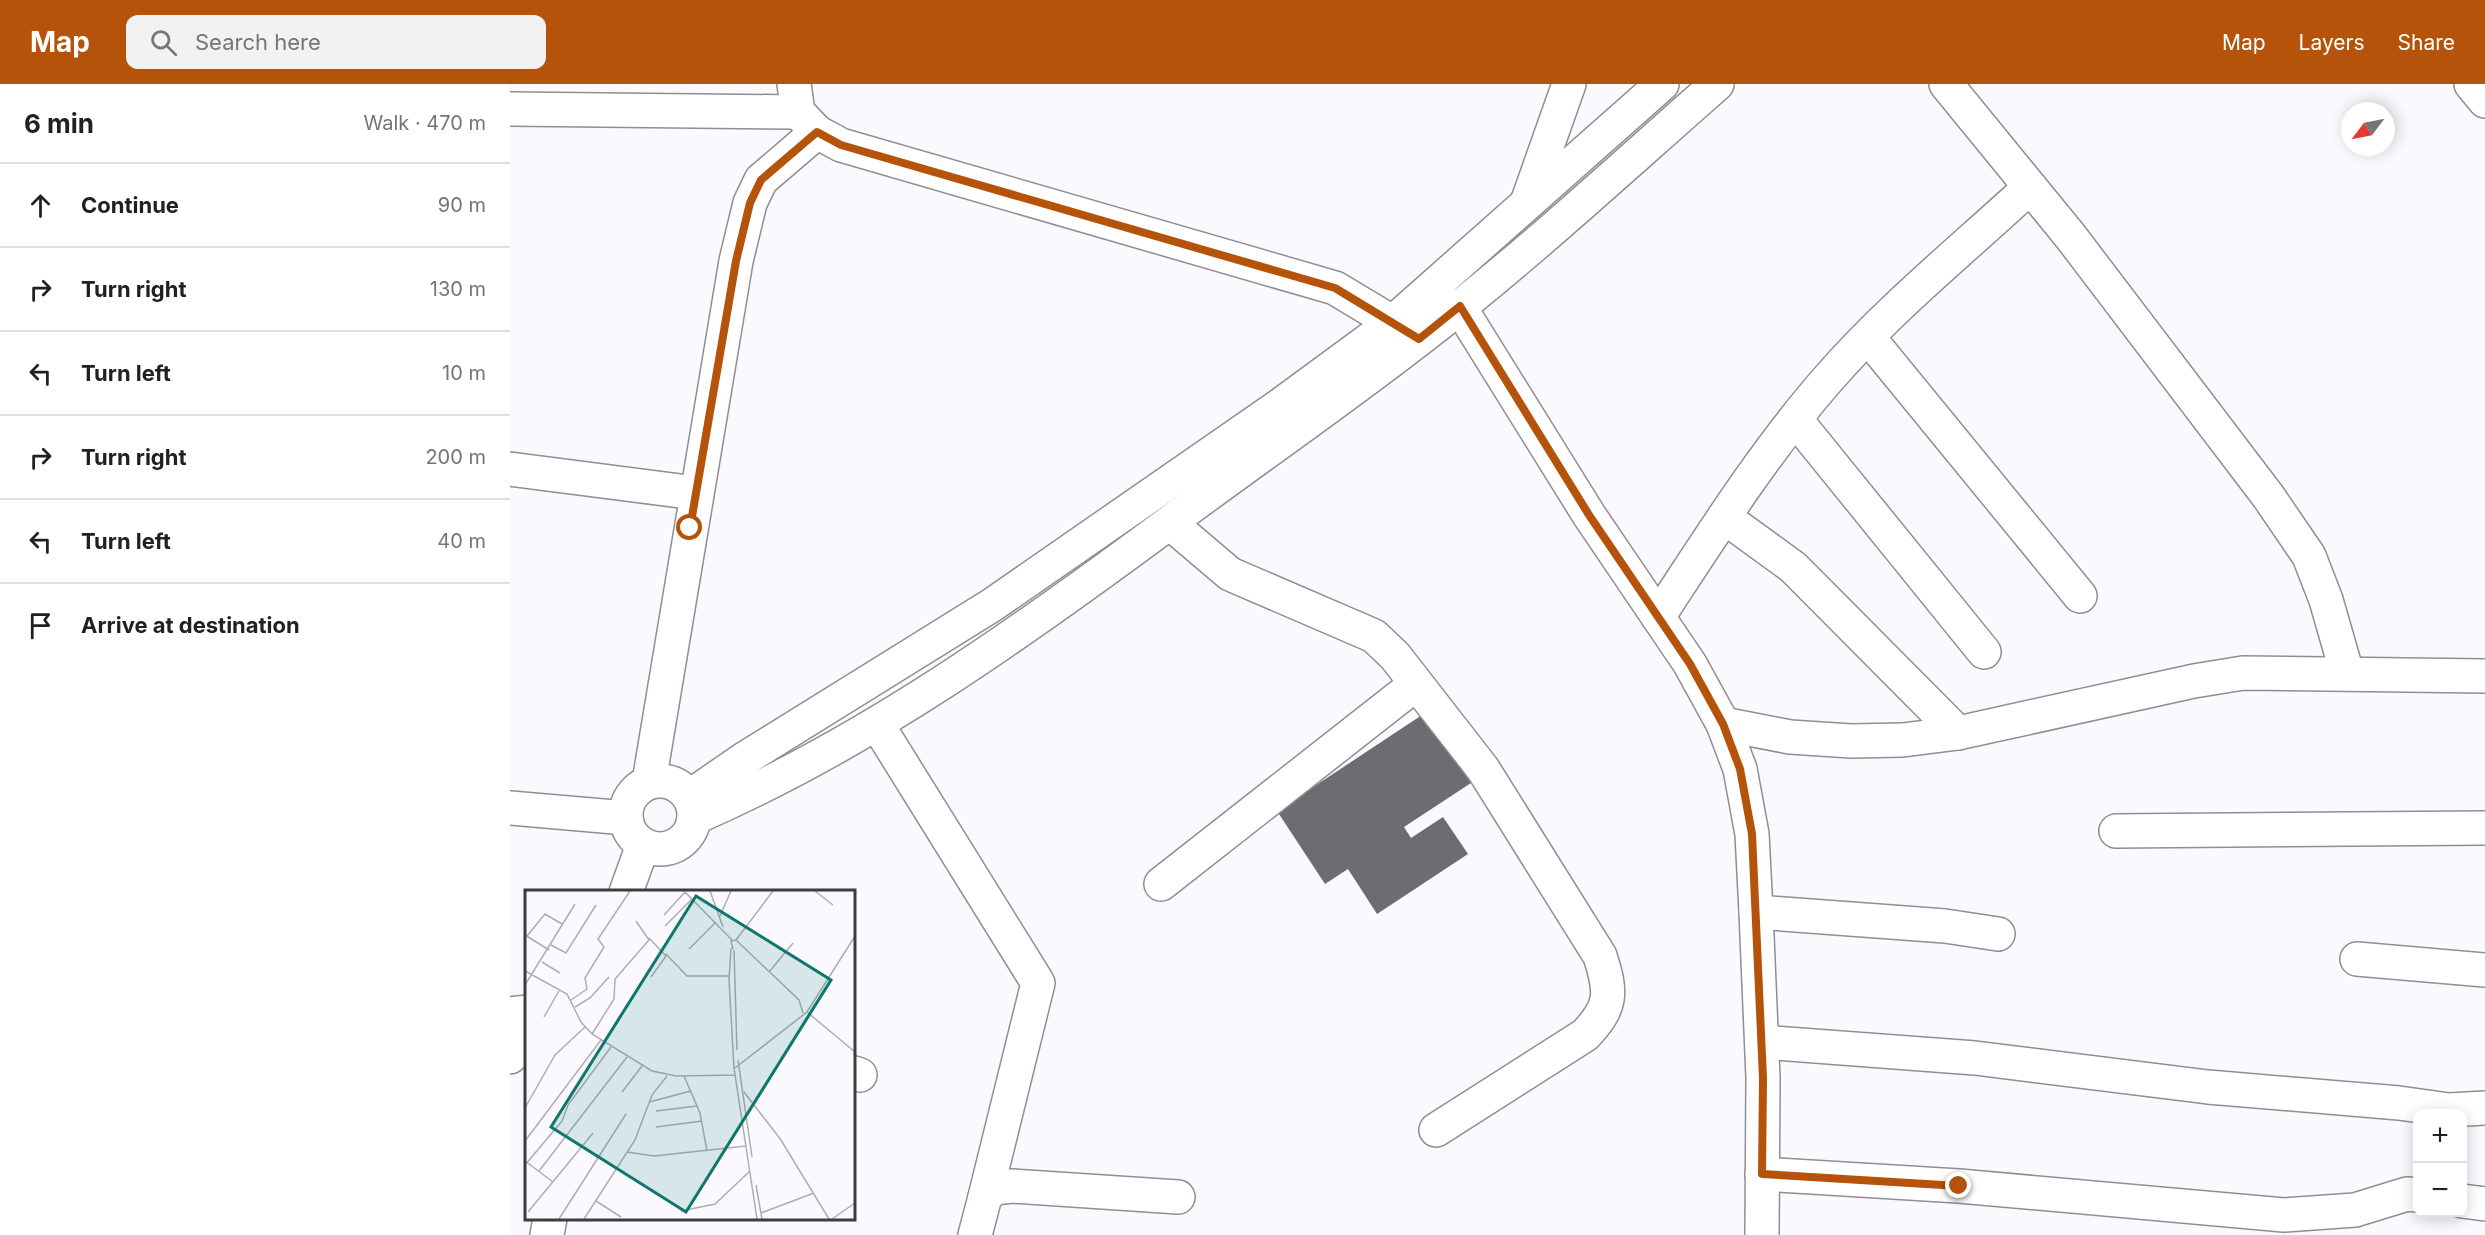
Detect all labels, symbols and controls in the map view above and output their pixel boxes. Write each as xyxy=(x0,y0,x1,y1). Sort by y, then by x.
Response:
search box xyxy=(126,15,546,69)
text: Map xyxy=(30,25,90,59)
icon: search xyxy=(147,26,180,59)
text: Search here xyxy=(195,29,321,55)
text: Map xyxy=(2222,30,2266,55)
text: Layers xyxy=(2299,30,2365,55)
text: Share xyxy=(2398,30,2455,55)
north arrow xyxy=(2341,102,2395,156)
text: 6 min xyxy=(24,108,94,139)
text: Walk · 470 m xyxy=(364,111,486,135)
icon: ahead xyxy=(24,189,57,222)
text: Continue xyxy=(81,192,179,218)
text: 90 m xyxy=(438,193,486,217)
icon: right xyxy=(24,273,57,306)
text: Turn right xyxy=(81,276,187,302)
text: 130 m xyxy=(430,277,486,301)
icon: left xyxy=(24,357,57,390)
text: Turn left xyxy=(81,360,171,386)
text: 10 m xyxy=(442,361,486,385)
icon: right xyxy=(24,441,57,474)
text: Turn right xyxy=(81,444,187,470)
text: 200 m xyxy=(425,445,486,469)
route start xyxy=(676,514,702,540)
icon: left xyxy=(24,525,57,558)
text: Turn left xyxy=(81,528,171,554)
text: 40 m xyxy=(437,529,486,553)
icon: arrive xyxy=(24,609,57,642)
text: Arrive at destination xyxy=(81,612,300,638)
inset map xyxy=(525,890,855,1220)
map controls xyxy=(2413,1109,2467,1217)
button: + xyxy=(2413,1109,2467,1163)
button: − xyxy=(2413,1163,2467,1217)
route end xyxy=(1945,1172,1971,1198)

